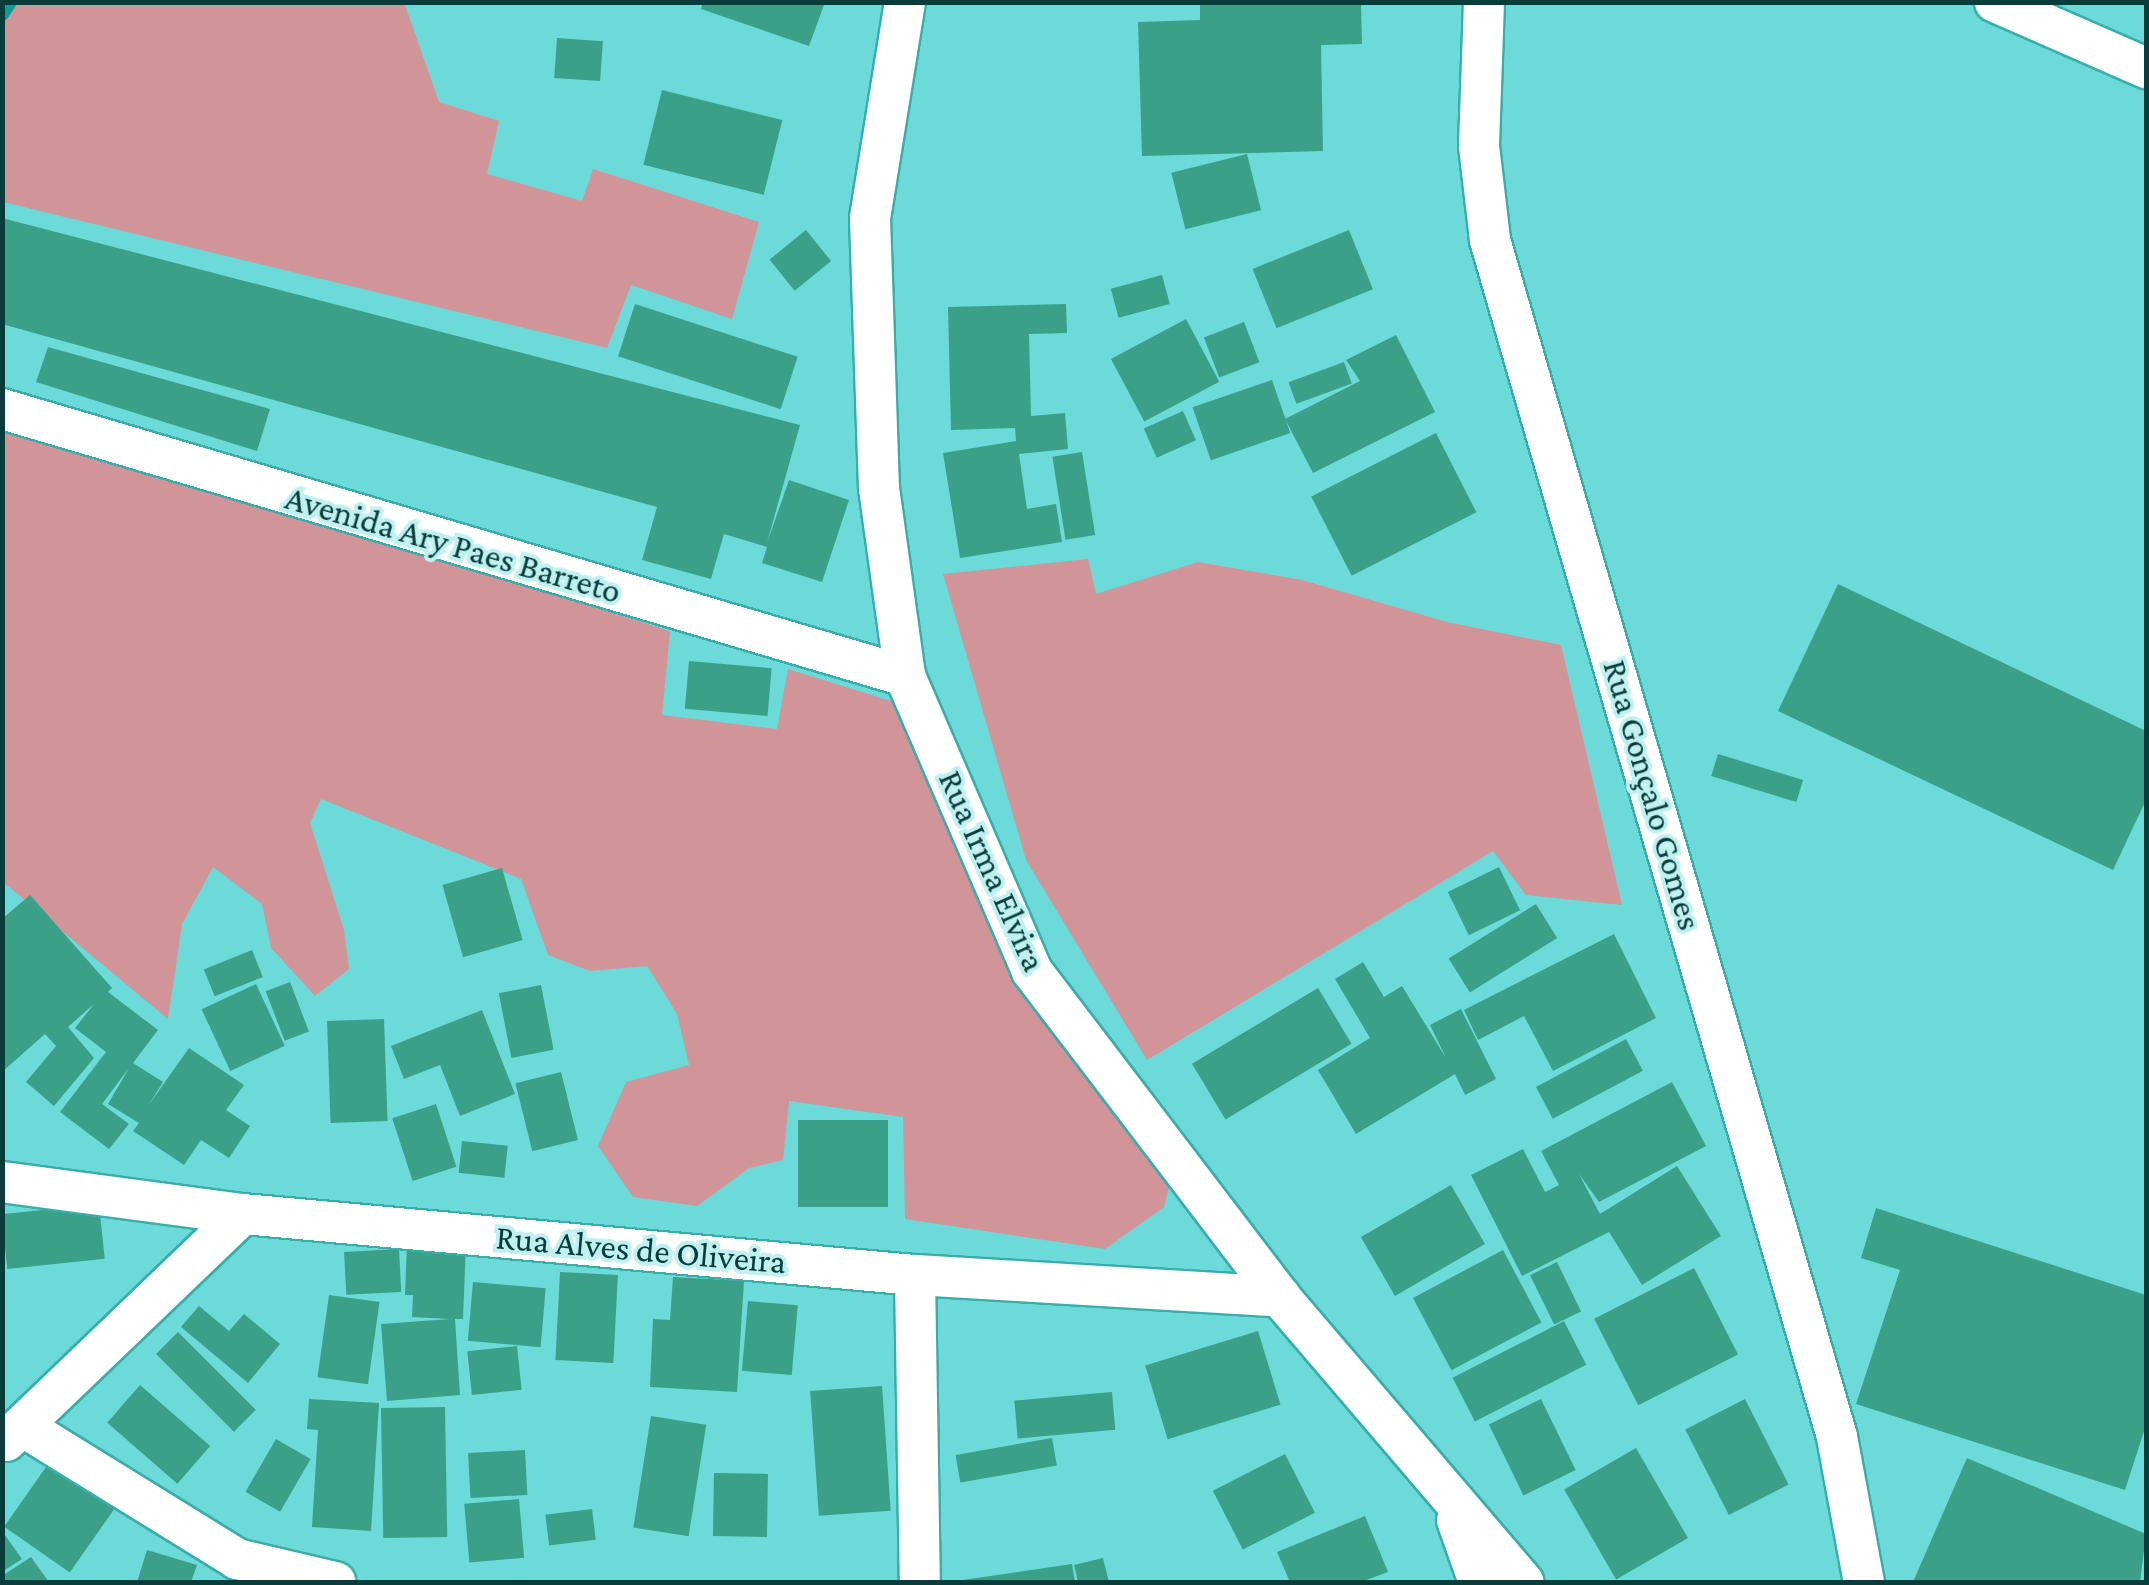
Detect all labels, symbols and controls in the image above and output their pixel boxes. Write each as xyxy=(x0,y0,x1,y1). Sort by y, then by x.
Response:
street label: Avenida Ary Paes Barreto xyxy=(280,477,626,613)
street label: Rua Gonçalo Gomes xyxy=(1593,655,1711,935)
street label: Rua Irma Elvira xyxy=(929,764,1055,978)
street label: Rua Alves de Oliveira xyxy=(494,1216,788,1284)

